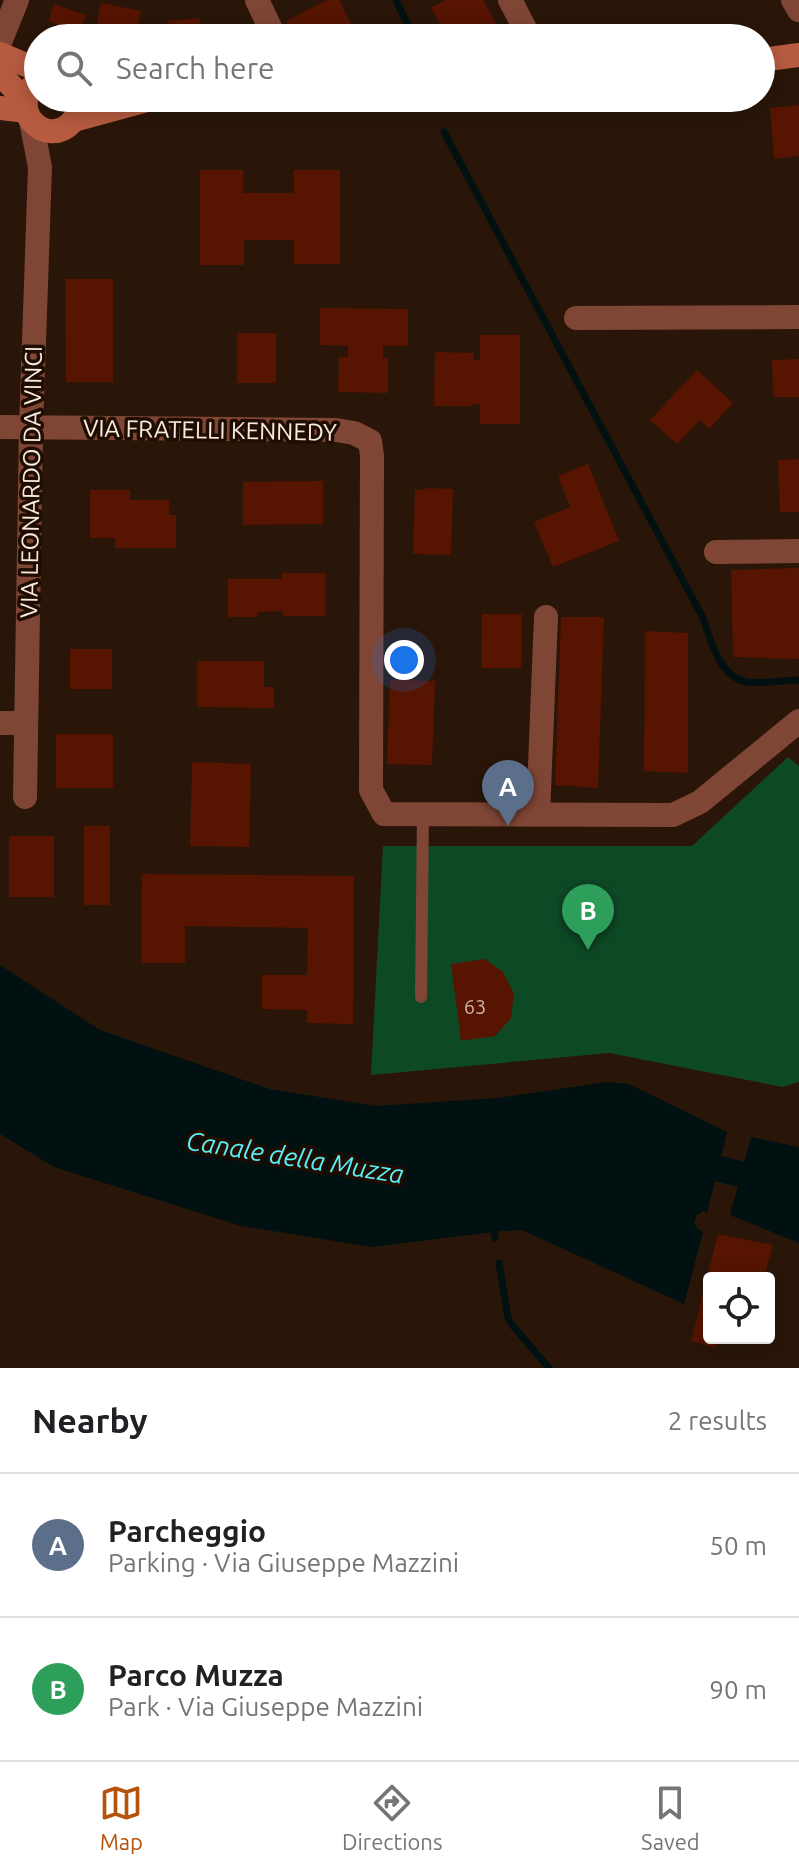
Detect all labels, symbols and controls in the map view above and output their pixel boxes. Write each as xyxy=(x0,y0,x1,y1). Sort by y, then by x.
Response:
search box xyxy=(24,24,775,112)
icon: search xyxy=(52,46,96,90)
text: Search here xyxy=(116,51,275,85)
street label: VIA LEONARDO DA VINCI xyxy=(15,346,47,618)
street label: VIA FRATELLI KENNEDY xyxy=(83,414,337,446)
your location xyxy=(384,640,424,680)
pin: A xyxy=(482,760,534,826)
pin: B xyxy=(562,884,614,950)
house number: 63 xyxy=(464,995,486,1018)
water label: Canale della Muzza xyxy=(184,1125,406,1189)
map controls xyxy=(703,1272,775,1344)
button: locate xyxy=(703,1272,775,1344)
text: Nearby xyxy=(32,1401,147,1439)
text: 2 results xyxy=(668,1406,767,1435)
text: Parcheggio xyxy=(108,1514,266,1548)
text: A xyxy=(49,1531,67,1560)
text: 50 m xyxy=(709,1531,767,1560)
text: Parking · Via Giuseppe Mazzini xyxy=(108,1548,459,1577)
text: Parco Muzza xyxy=(108,1658,284,1692)
text: B xyxy=(49,1675,67,1704)
text: 90 m xyxy=(709,1675,767,1704)
text: Park · Via Giuseppe Mazzini xyxy=(108,1692,423,1721)
tab: Map xyxy=(99,1781,143,1854)
tab: Directions xyxy=(342,1781,442,1854)
tab: Saved xyxy=(641,1781,700,1854)

